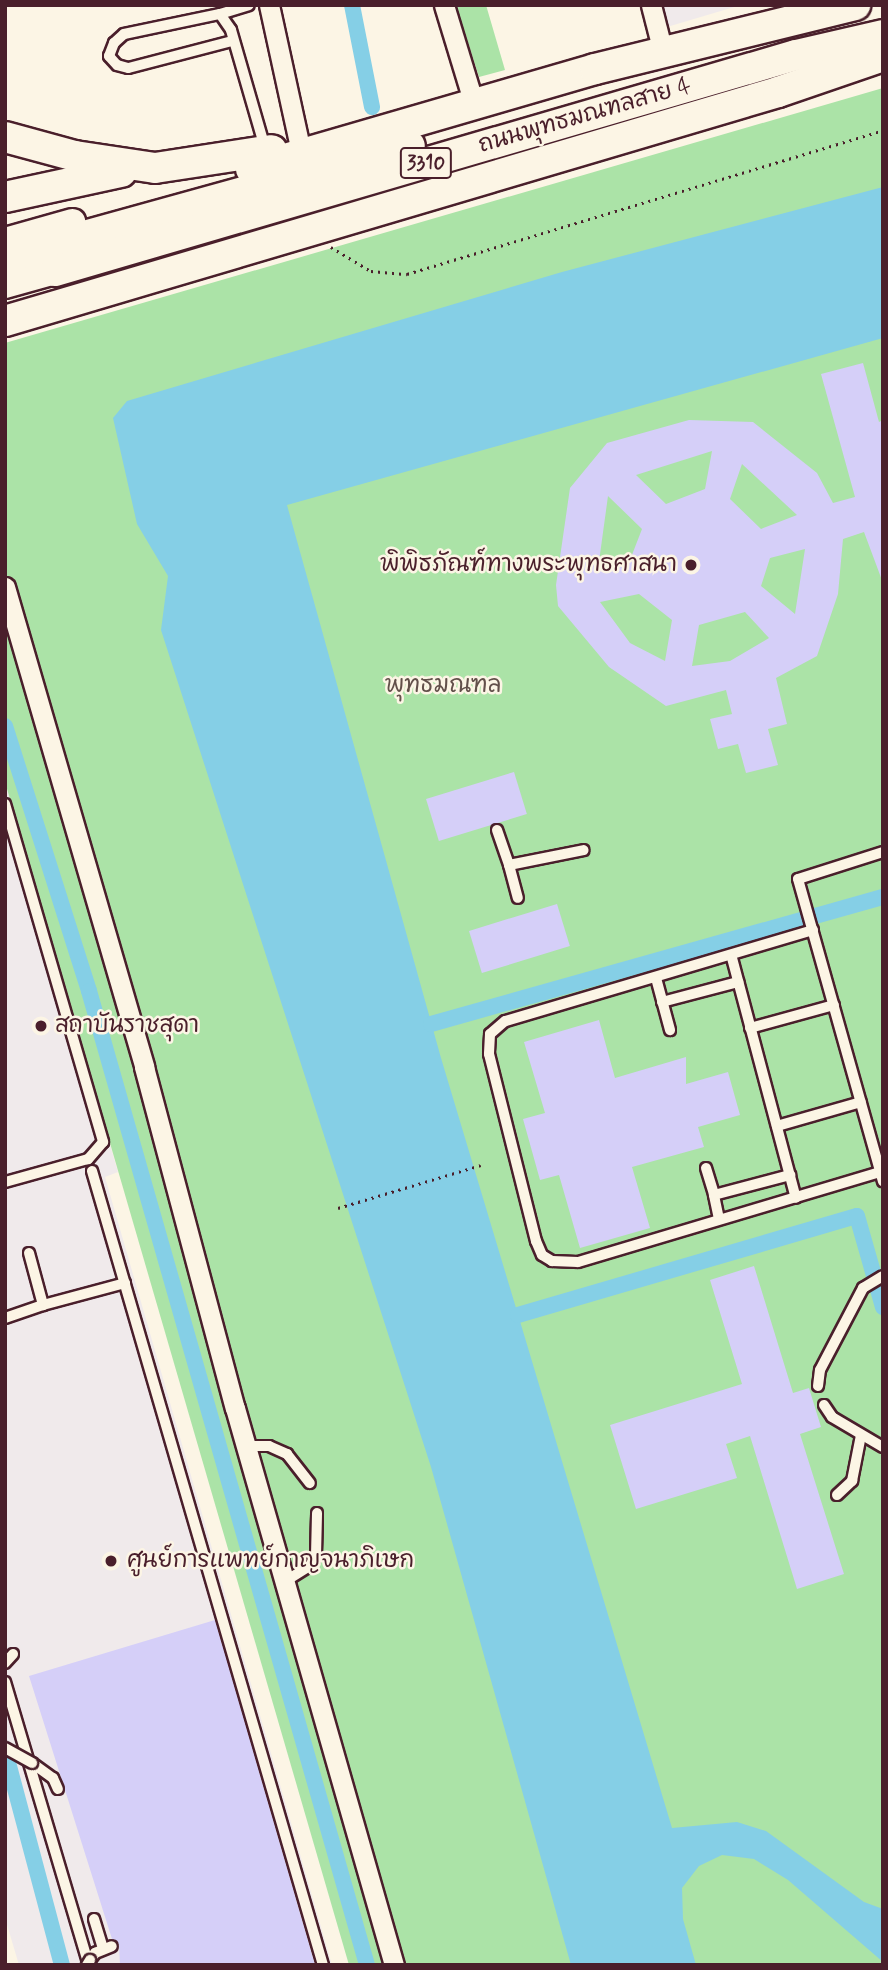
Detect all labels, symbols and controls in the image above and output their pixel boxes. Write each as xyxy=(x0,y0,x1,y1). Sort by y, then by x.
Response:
street label: ถนนพุทธมณฑลสาย 4 xyxy=(475,72,695,160)
road number: 3310 xyxy=(400,146,452,180)
place label: พิพิธภัณฑ์ทางพระพุทธศาสนา xyxy=(380,551,677,579)
marker: พิพิธภัณฑ์ทางพระพุทธศาสนา xyxy=(683,557,699,573)
park label: พุทธมณฑล xyxy=(385,672,501,700)
place label: สถาบันราชสุดา xyxy=(55,1012,199,1040)
marker: สถาบันราชสุดา xyxy=(33,1018,49,1034)
place label: ศูนย์การแพทย์กาญจนาภิเษก xyxy=(127,1547,414,1575)
marker: ศูนย์การแพทย์กาญจนาภิเษก xyxy=(101,1551,121,1571)

